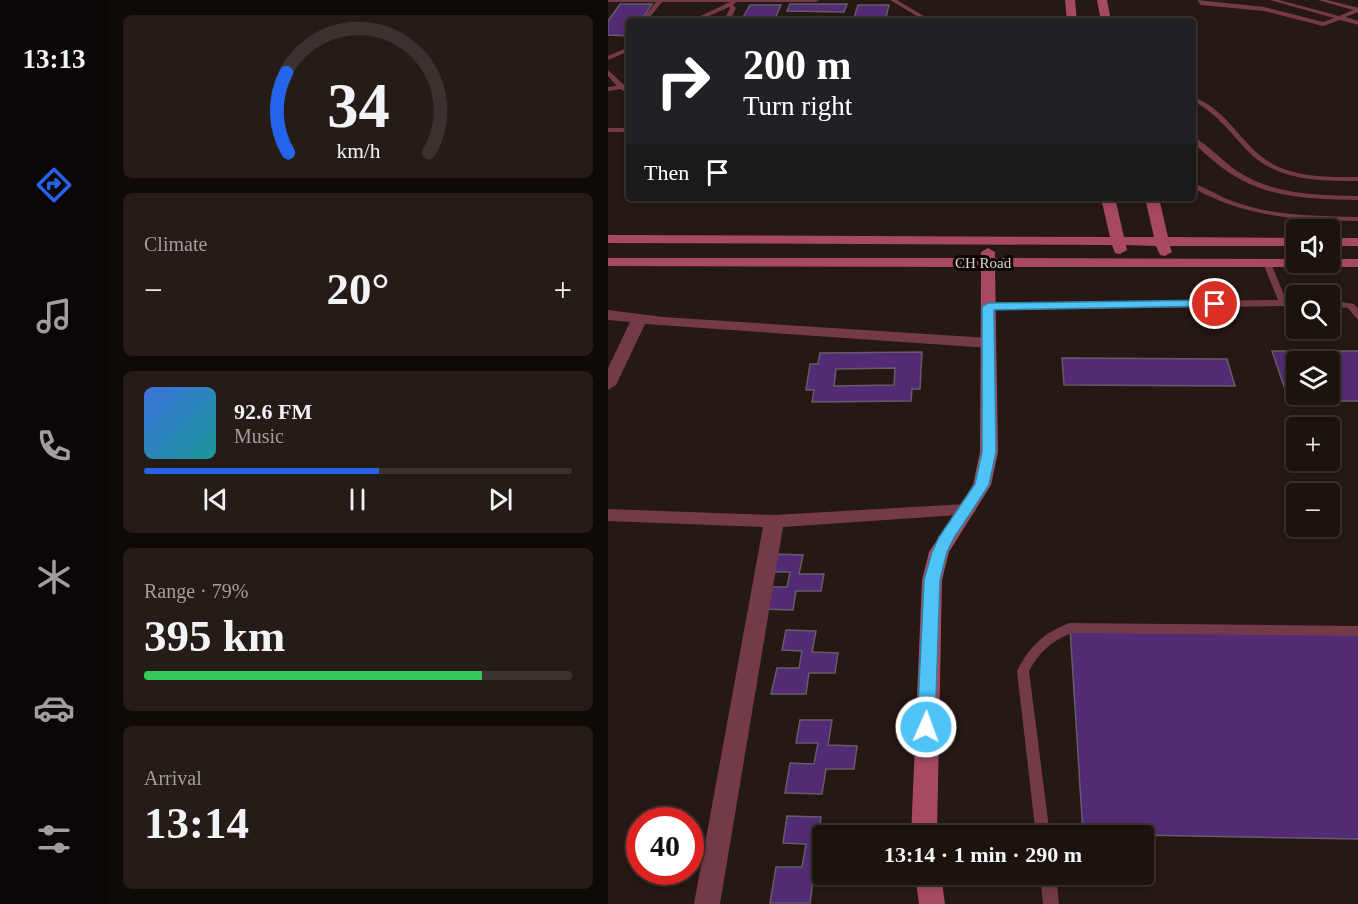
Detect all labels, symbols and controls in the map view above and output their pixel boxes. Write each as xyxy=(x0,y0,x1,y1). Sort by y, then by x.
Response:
icon: right xyxy=(644,42,722,120)
text: 200 m xyxy=(743,42,852,88)
text: 13:13 xyxy=(23,44,86,74)
text: 34 xyxy=(327,72,389,141)
text: Turn right xyxy=(743,91,852,121)
text: km/h xyxy=(336,140,380,164)
icon: arrive xyxy=(701,156,734,189)
text: Then xyxy=(644,160,689,185)
icon: directions xyxy=(33,164,75,206)
map controls xyxy=(1286,219,1340,537)
button: sound xyxy=(1286,219,1340,273)
text: Climate xyxy=(144,233,207,255)
street label: CH Road xyxy=(955,255,1012,271)
text: 20° xyxy=(327,264,390,314)
text: − xyxy=(144,272,163,308)
text: + xyxy=(553,272,572,308)
pin xyxy=(1189,278,1240,329)
button: search xyxy=(1286,285,1340,339)
icon: arrive xyxy=(1198,287,1231,320)
icon: music xyxy=(33,295,75,337)
button: layers xyxy=(1286,351,1340,405)
text: 92.6 FM xyxy=(234,399,312,424)
button: + xyxy=(1286,417,1340,471)
icon: phone xyxy=(33,425,75,467)
text: Music xyxy=(234,425,284,447)
icon: previous xyxy=(199,483,232,516)
icon: pause xyxy=(341,483,374,516)
icon: next xyxy=(484,483,517,516)
button: − xyxy=(1286,483,1340,537)
icon: climate xyxy=(33,556,75,598)
text: Range · 79% xyxy=(144,580,248,602)
text: 395 km xyxy=(144,611,285,661)
icon: car xyxy=(33,687,75,729)
position arrow xyxy=(894,695,958,759)
text: Arrival xyxy=(144,767,202,789)
text: 13:14 xyxy=(144,798,249,848)
speed limit sign: 40 xyxy=(626,807,704,885)
icon: filters xyxy=(33,818,75,860)
text: 13:14 · 1 min · 290 m xyxy=(884,842,1082,867)

